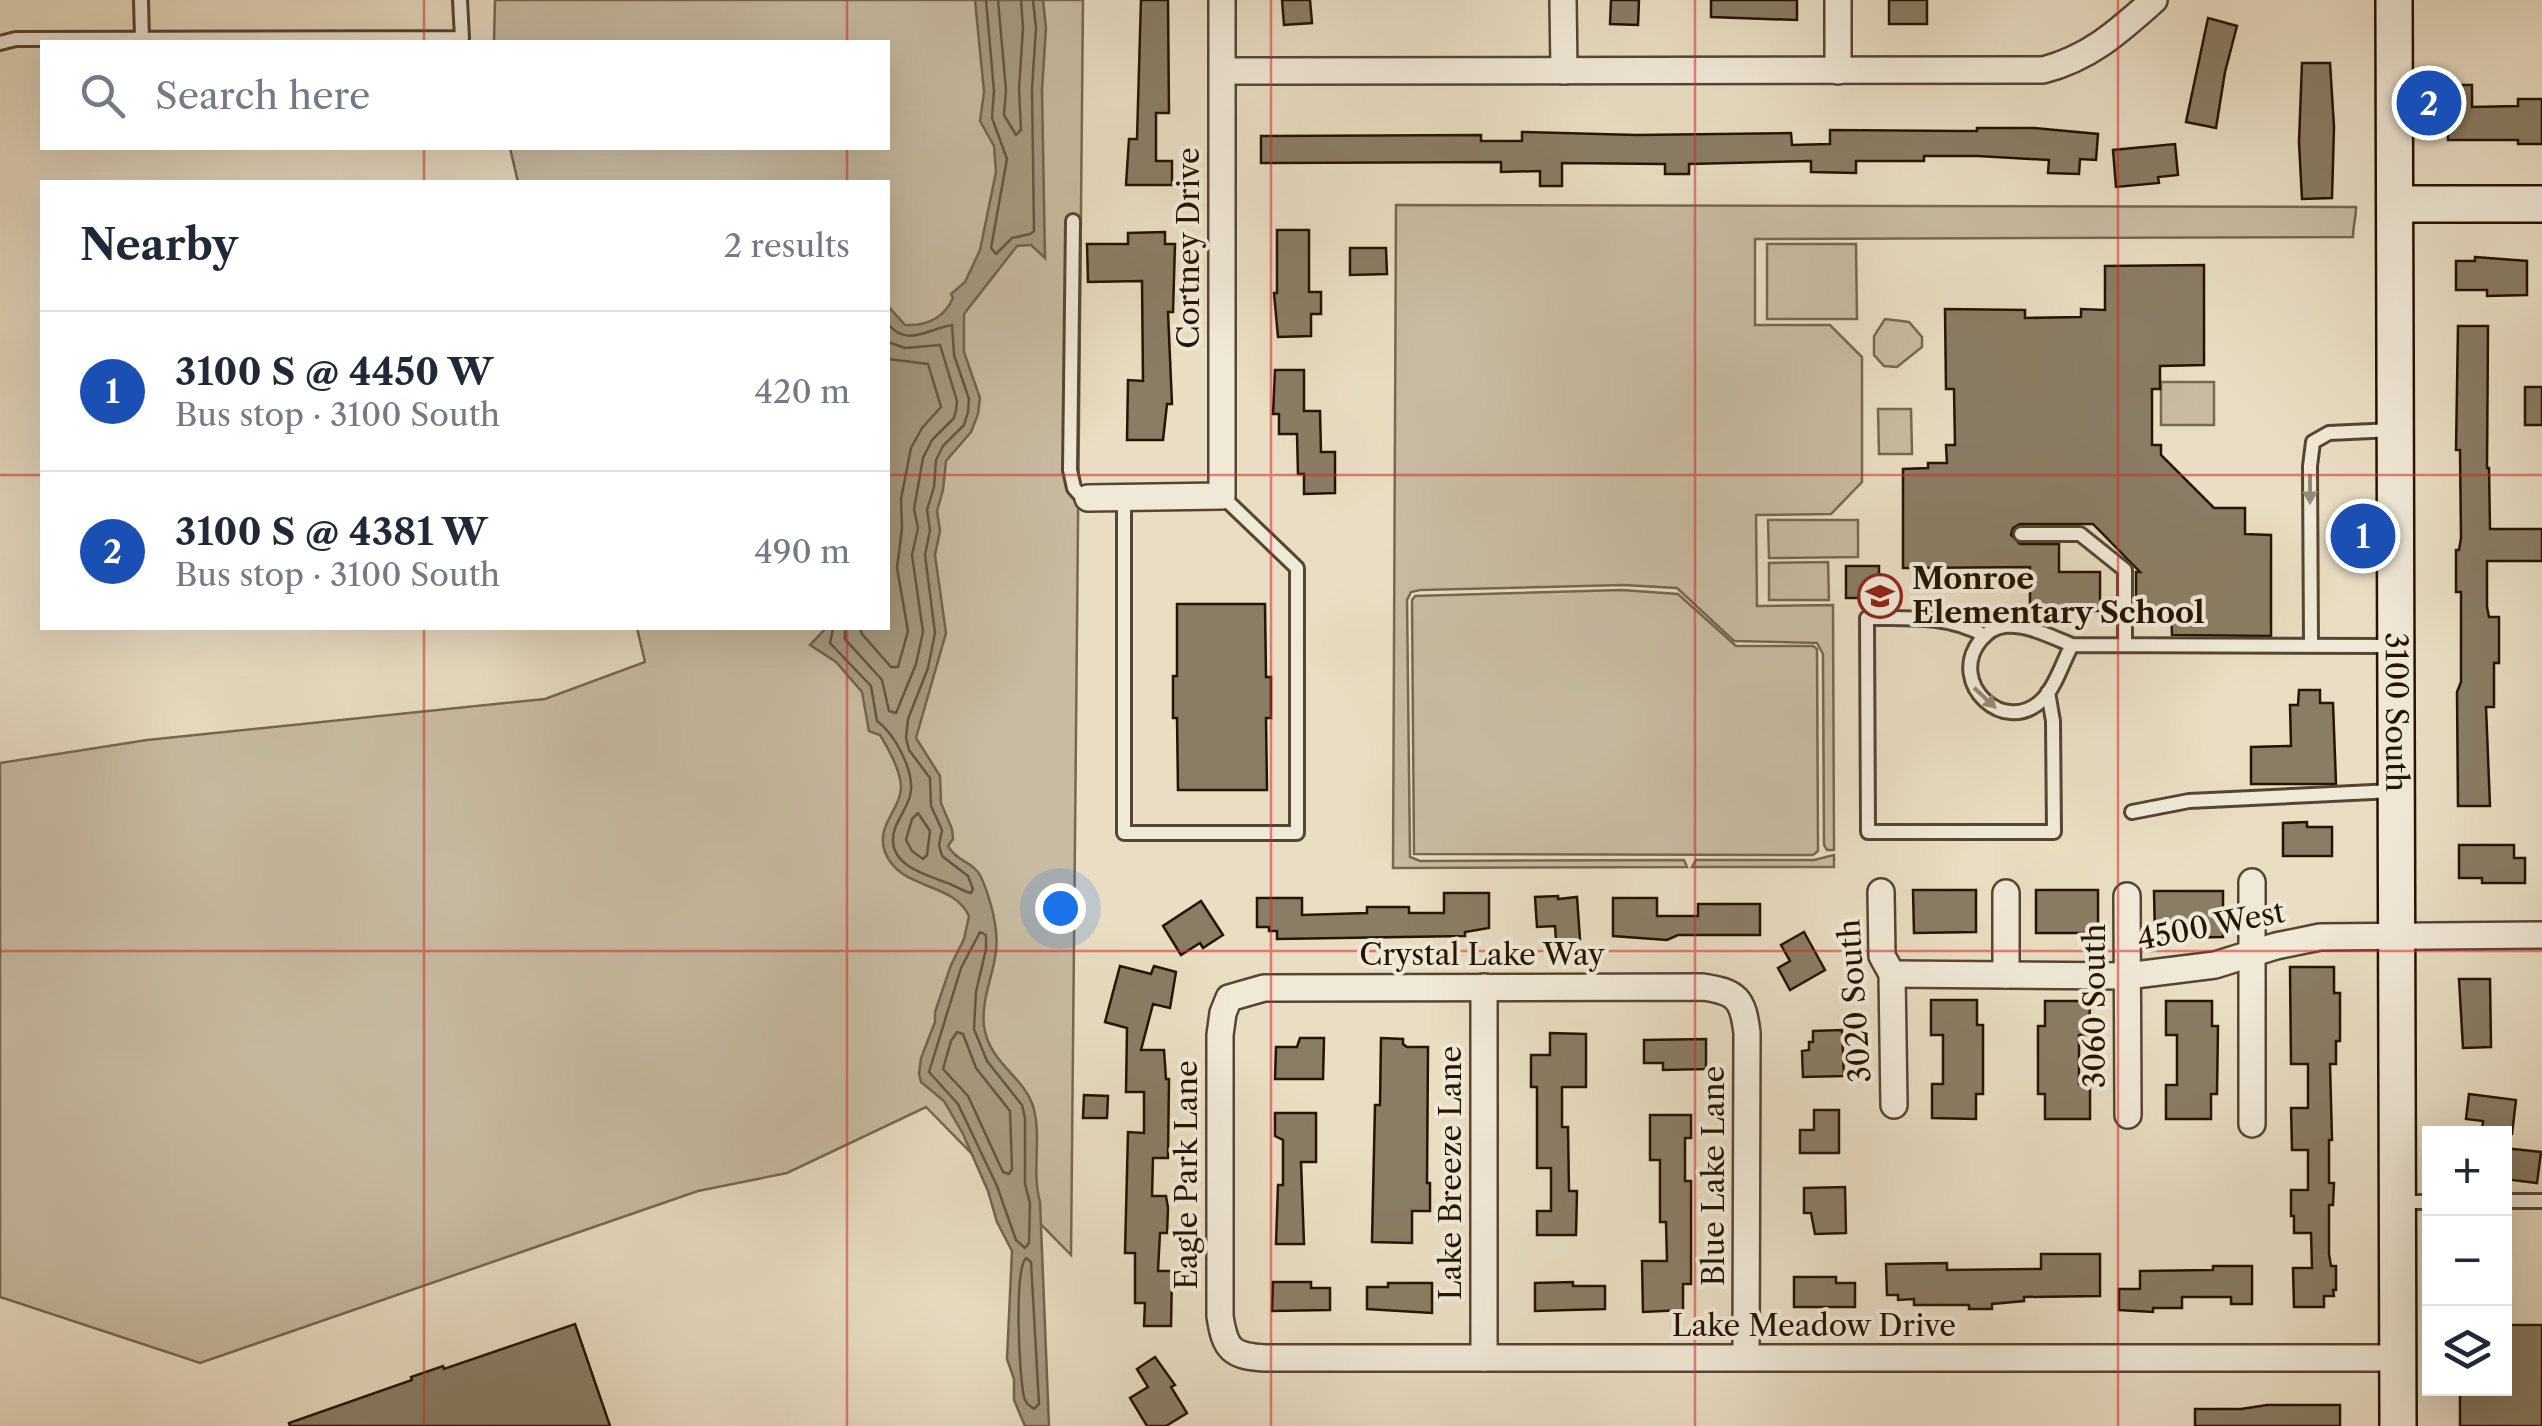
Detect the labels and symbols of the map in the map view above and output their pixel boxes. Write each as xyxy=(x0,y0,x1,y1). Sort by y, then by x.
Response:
pin: 2 xyxy=(2396,66,2462,140)
street label: Cortney Drive xyxy=(1170,147,1207,349)
one-way arrow xyxy=(2302,473,2318,505)
pin: 1 xyxy=(2330,498,2396,574)
place label: Monroe Elementary School xyxy=(1912,560,2205,631)
school or university icon: Monroe Elementary School xyxy=(1857,573,1903,619)
street label: 3100 South xyxy=(2378,632,2415,792)
one-way arrow xyxy=(1973,686,1997,709)
your location xyxy=(1035,883,1086,934)
street label: 4500 West xyxy=(2134,893,2288,958)
street label: 3020 South xyxy=(1830,918,1879,1084)
street label: 3060 South xyxy=(2076,924,2113,1088)
street label: Crystal Lake Way xyxy=(1359,936,1605,973)
street label: Lake Breeze Lane xyxy=(1432,1046,1469,1300)
street label: Eagle Park Lane xyxy=(1168,1060,1205,1290)
street label: Blue Lake Lane xyxy=(1695,1066,1732,1286)
street label: Lake Meadow Drive xyxy=(1672,1307,1956,1344)

